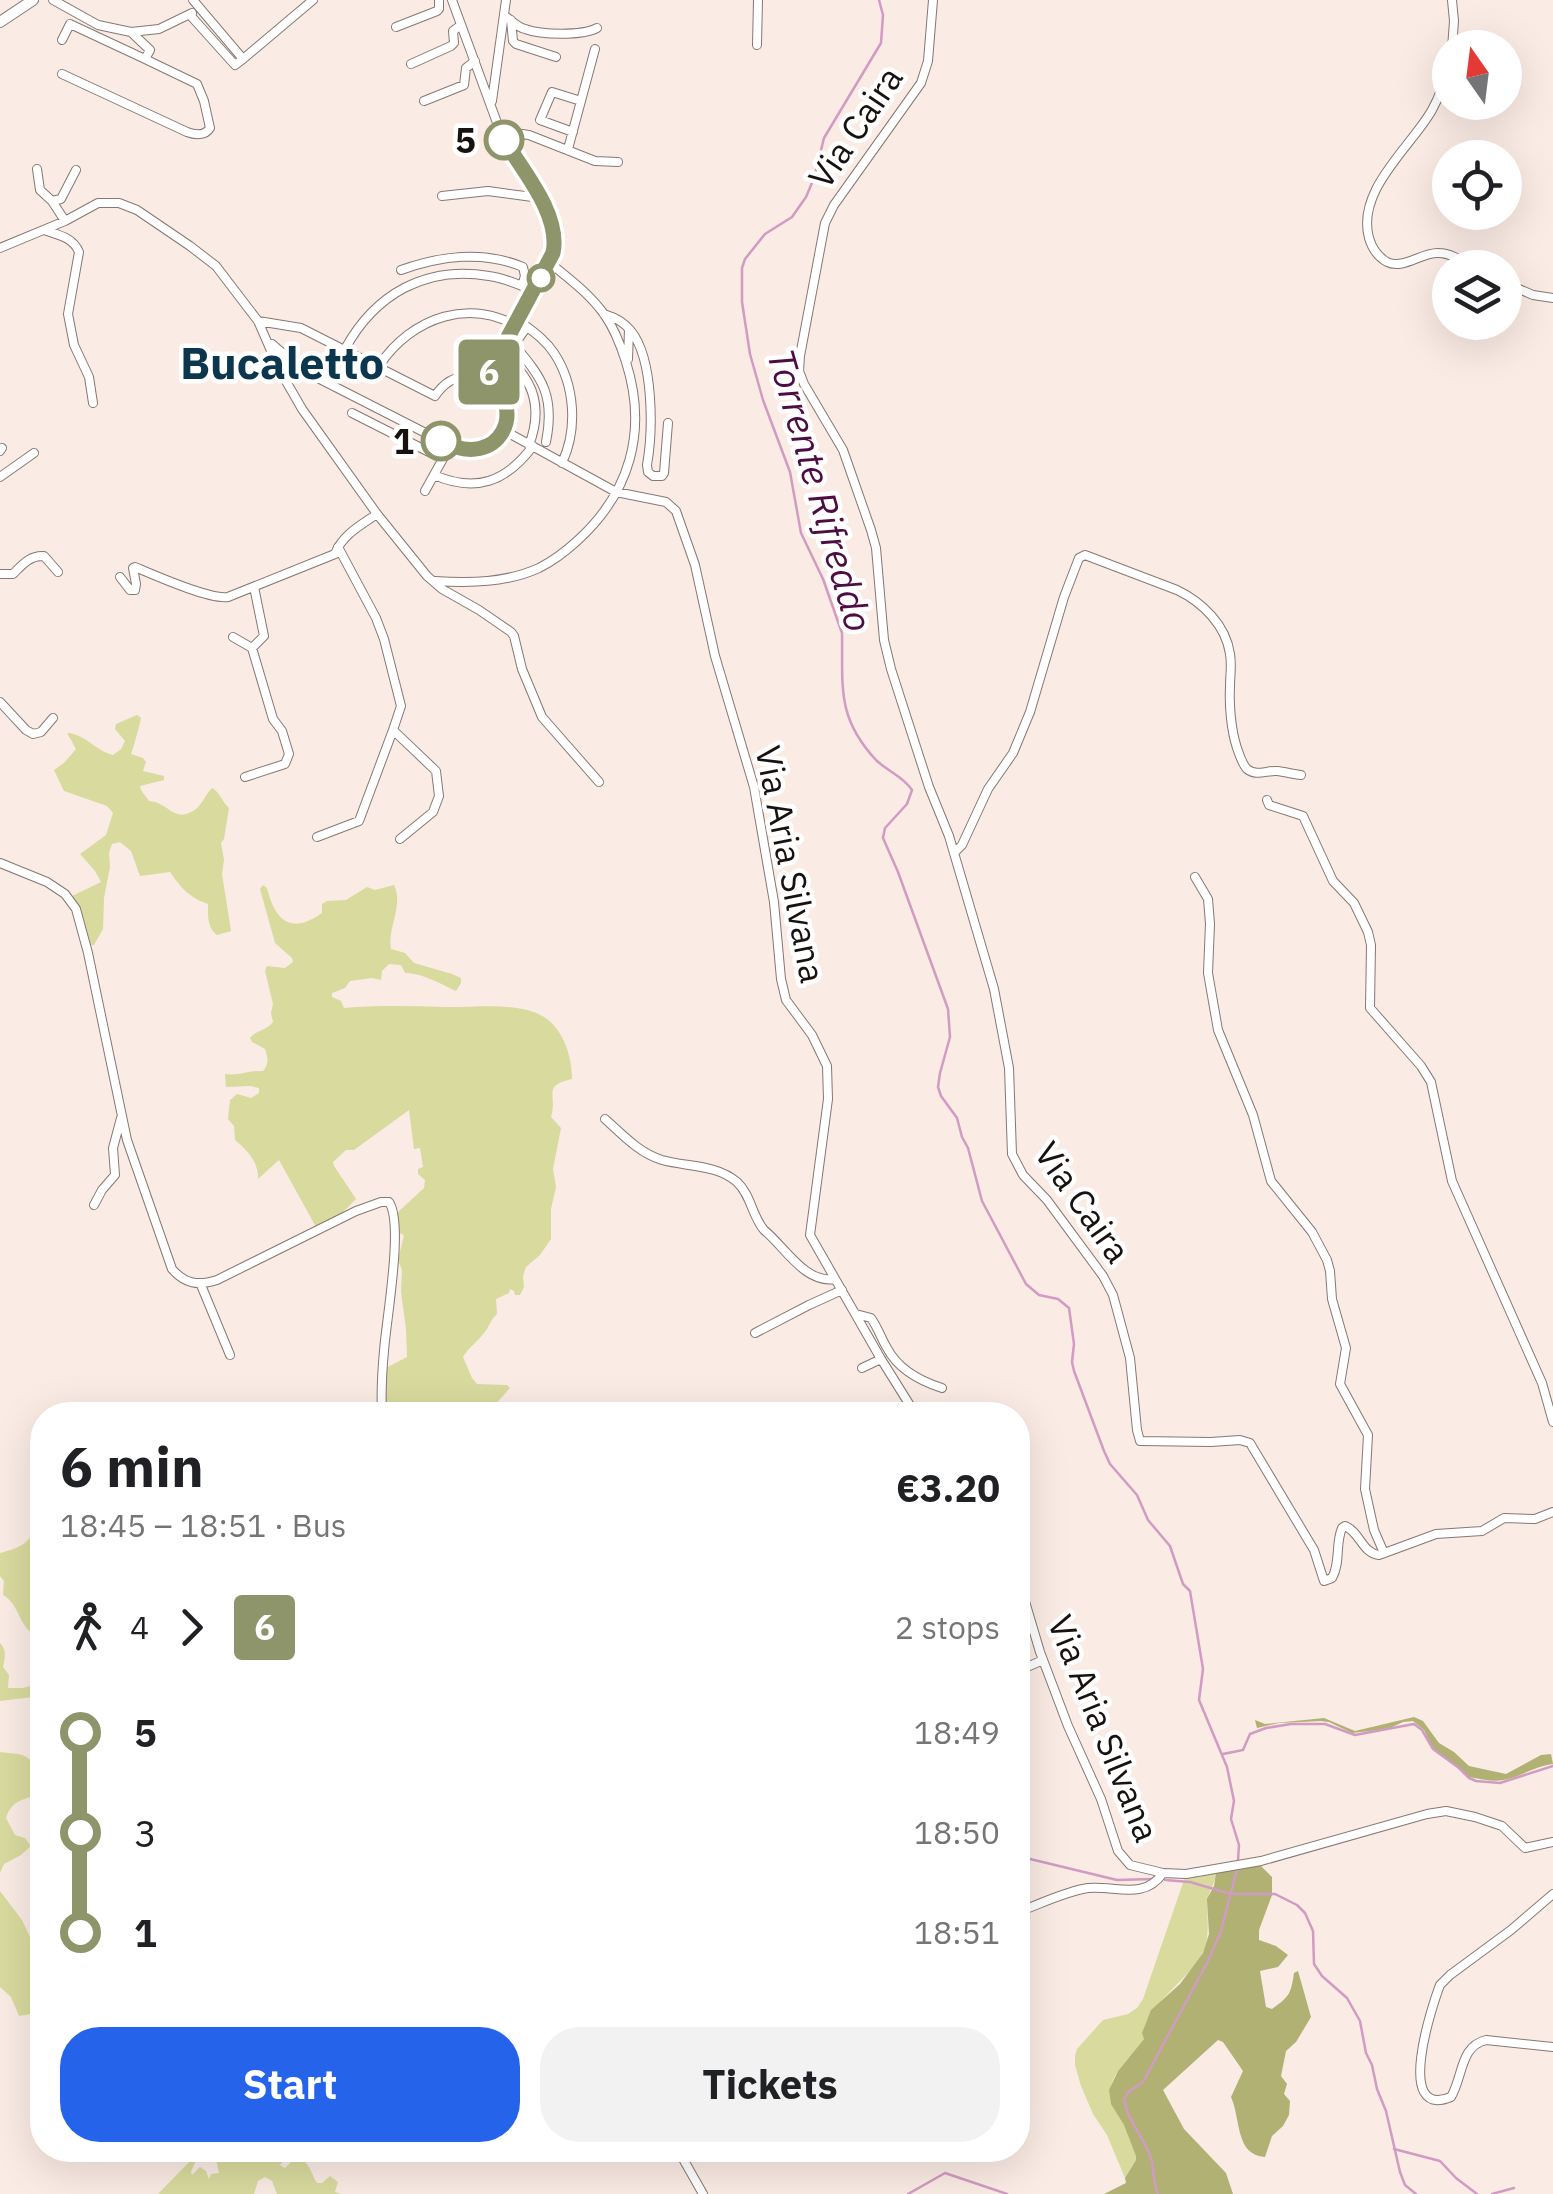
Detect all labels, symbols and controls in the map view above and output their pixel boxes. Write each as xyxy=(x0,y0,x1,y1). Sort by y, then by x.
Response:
north arrow xyxy=(1432,30,1522,120)
map controls xyxy=(1432,30,1522,340)
street label: Via Caira xyxy=(797,57,913,197)
place label: 5 xyxy=(455,117,476,163)
marker: 5 xyxy=(485,121,523,159)
button: locate xyxy=(1432,140,1522,230)
button: layers xyxy=(1432,250,1522,340)
unlabelled marker xyxy=(528,265,554,291)
district label: Bucaletto xyxy=(180,333,384,391)
line badge: 6 xyxy=(456,340,522,404)
water label: Torrente Rifreddo xyxy=(757,343,885,637)
text: 6 xyxy=(478,349,500,395)
place label: 1 xyxy=(393,418,414,464)
marker: 1 xyxy=(422,422,460,460)
street label: Via Aria Silvana xyxy=(745,742,837,986)
street label: Via Caira xyxy=(1025,1132,1141,1272)
text: 6 min xyxy=(60,1431,204,1502)
text: €3.20 xyxy=(896,1463,1000,1512)
text: 18:45 – 18:51 · Bus xyxy=(60,1504,346,1546)
icon: walk xyxy=(60,1600,115,1655)
icon: forward xyxy=(164,1600,219,1655)
text: 6 xyxy=(254,1604,275,1650)
text: 4 xyxy=(130,1606,149,1648)
text: 2 stops xyxy=(895,1606,1000,1648)
street label: Via Aria Silvana xyxy=(1038,1608,1170,1848)
text: 5 xyxy=(134,1708,157,1757)
text: 18:49 xyxy=(914,1711,1000,1753)
text: 3 xyxy=(134,1808,157,1857)
text: 18:50 xyxy=(914,1811,1000,1853)
text: 1 xyxy=(134,1908,157,1957)
text: 18:51 xyxy=(914,1911,1000,1953)
button: Start xyxy=(60,2027,520,2142)
button: Tickets xyxy=(540,2027,1000,2142)

